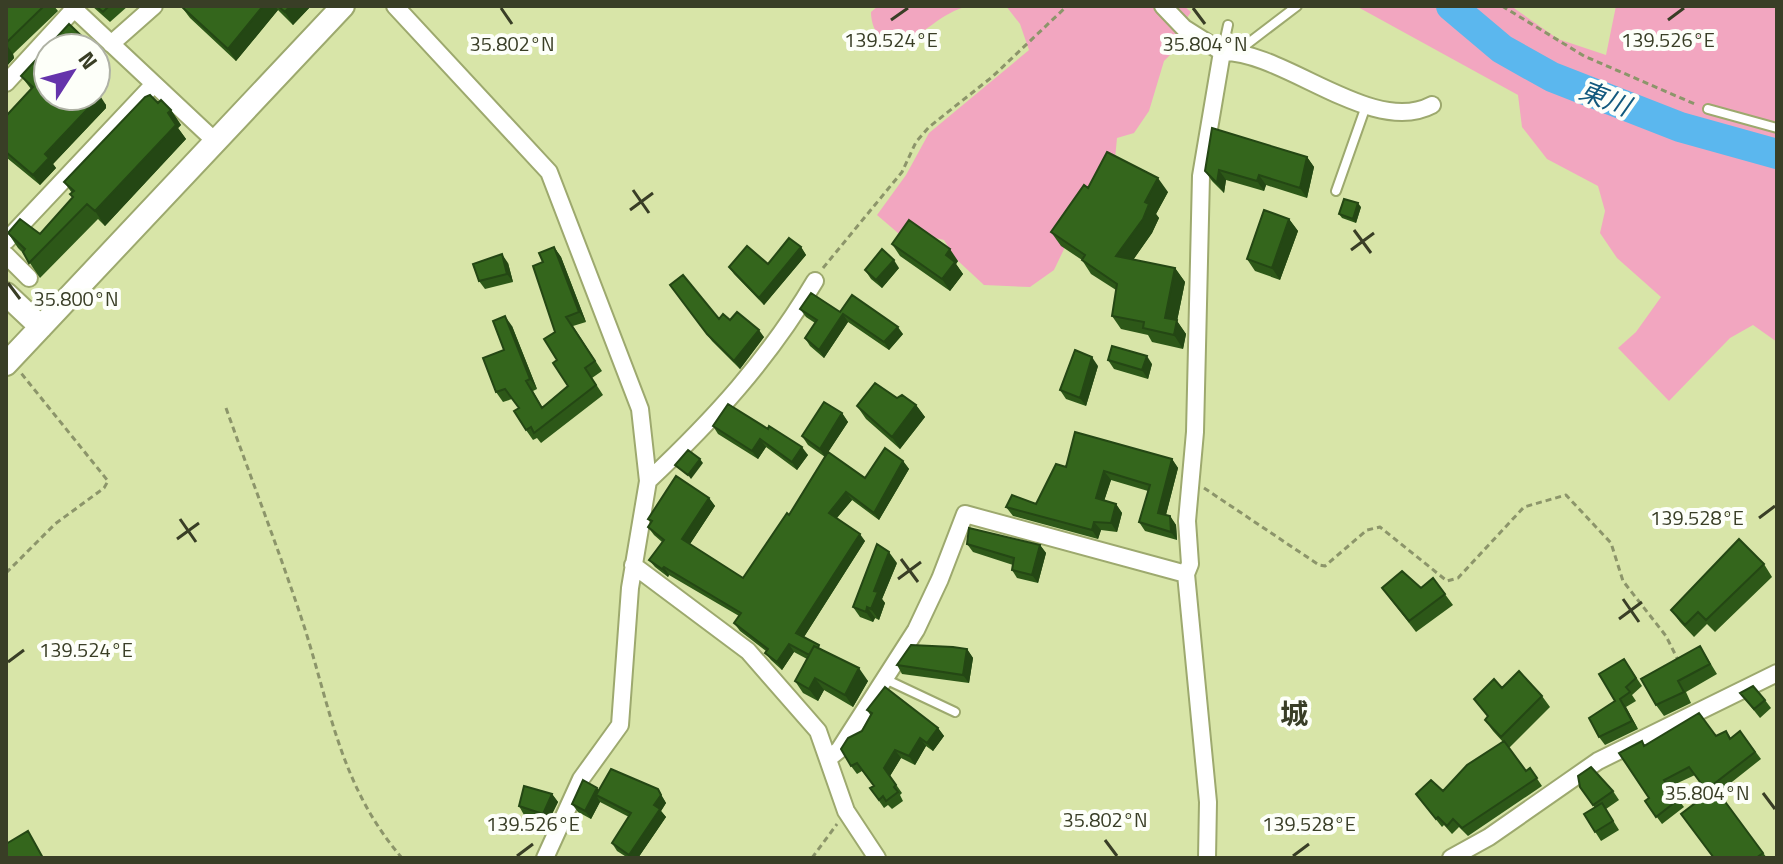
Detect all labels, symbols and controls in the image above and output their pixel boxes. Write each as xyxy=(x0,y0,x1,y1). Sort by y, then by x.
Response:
text: 139.524°E xyxy=(844,24,938,55)
text: 139.526°E xyxy=(1621,24,1715,55)
text: 35.802°N xyxy=(469,28,555,59)
text: 35.804°N xyxy=(1162,28,1248,59)
north arrow xyxy=(32,32,112,112)
text: N xyxy=(70,44,106,76)
water label: 東川 xyxy=(1574,70,1639,127)
text: 35.800°N xyxy=(33,283,119,314)
text: 139.528°E xyxy=(1650,502,1744,533)
text: 139.524°E xyxy=(39,634,133,665)
district label: 城 xyxy=(1280,692,1308,735)
text: 35.804°N xyxy=(1664,777,1750,808)
text: 35.802°N xyxy=(1062,804,1148,835)
text: 139.526°E xyxy=(486,808,580,839)
text: 139.528°E xyxy=(1262,808,1356,839)

